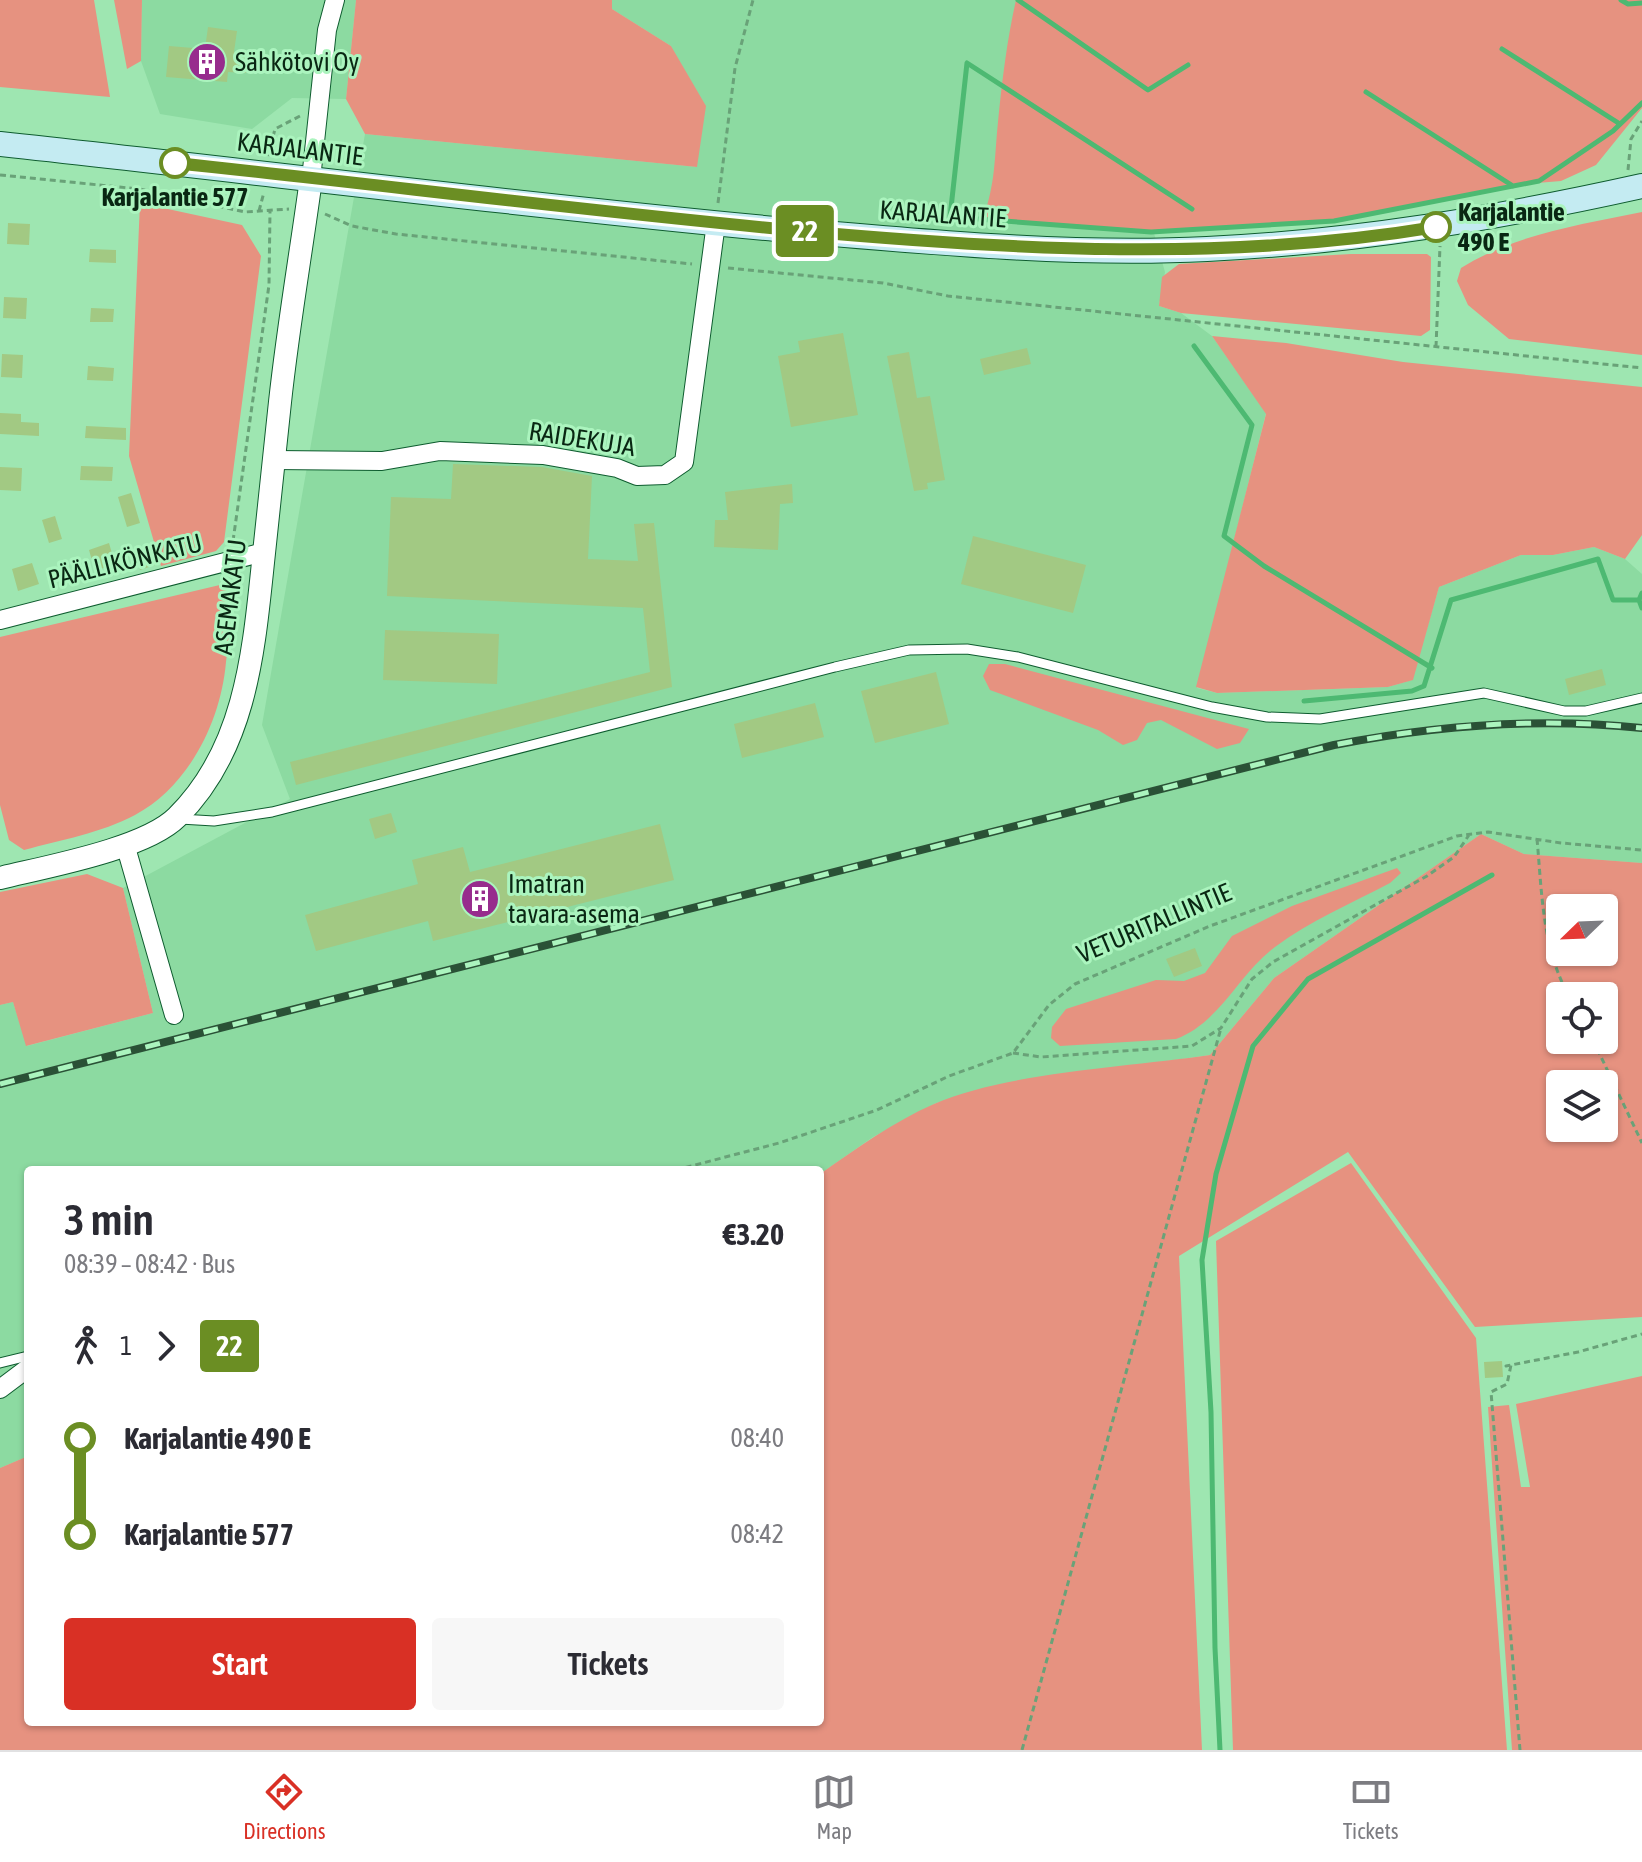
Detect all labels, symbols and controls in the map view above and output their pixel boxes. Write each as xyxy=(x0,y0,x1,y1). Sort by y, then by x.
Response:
building icon: Sähkötovi Oy xyxy=(186,41,228,83)
place label: Sähkötovi Oy xyxy=(235,47,359,77)
street label: KARJALANTIE xyxy=(235,126,365,172)
marker: Karjalantie 577 xyxy=(160,148,190,178)
place label: Karjalantie 577 xyxy=(101,182,249,212)
street label: KARJALANTIE xyxy=(879,195,1007,233)
place label: Karjalantie 490 E xyxy=(1457,197,1565,257)
line badge: 22 xyxy=(769,205,841,257)
marker: Karjalantie 490 E xyxy=(1421,212,1451,242)
text: 22 xyxy=(792,215,818,247)
street label: RAIDEKUJA xyxy=(527,416,638,462)
street label: PÄÄLLIKÖNKATU xyxy=(45,527,205,595)
street label: ASEMAKATU xyxy=(208,538,252,656)
place label: Imatran tavara-asema xyxy=(508,869,640,929)
street label: VETURITALLINTIE xyxy=(1072,877,1236,969)
building icon: Imatran tavara-asema xyxy=(459,878,501,920)
north arrow xyxy=(1546,894,1618,966)
map controls xyxy=(1546,894,1618,1142)
button: locate xyxy=(1546,982,1618,1054)
button: layers xyxy=(1546,1070,1618,1142)
text: 3 min xyxy=(64,1194,154,1244)
text: €3.20 xyxy=(723,1217,784,1251)
text: 08:39 – 08:42 · Bus xyxy=(64,1249,235,1279)
icon: walk xyxy=(64,1324,108,1368)
icon: forward xyxy=(144,1324,188,1368)
text: 22 xyxy=(216,1330,243,1362)
text: 1 xyxy=(120,1331,132,1361)
text: Karjalantie 490 E xyxy=(124,1421,311,1455)
text: 08:40 xyxy=(730,1423,784,1453)
text: Karjalantie 577 xyxy=(124,1517,294,1551)
text: 08:42 xyxy=(730,1519,784,1549)
button: Start xyxy=(64,1618,416,1710)
button: Tickets xyxy=(432,1618,784,1710)
tab: Directions xyxy=(243,1770,325,1844)
tab: Map xyxy=(812,1770,856,1844)
tab: Tickets xyxy=(1343,1770,1399,1844)

